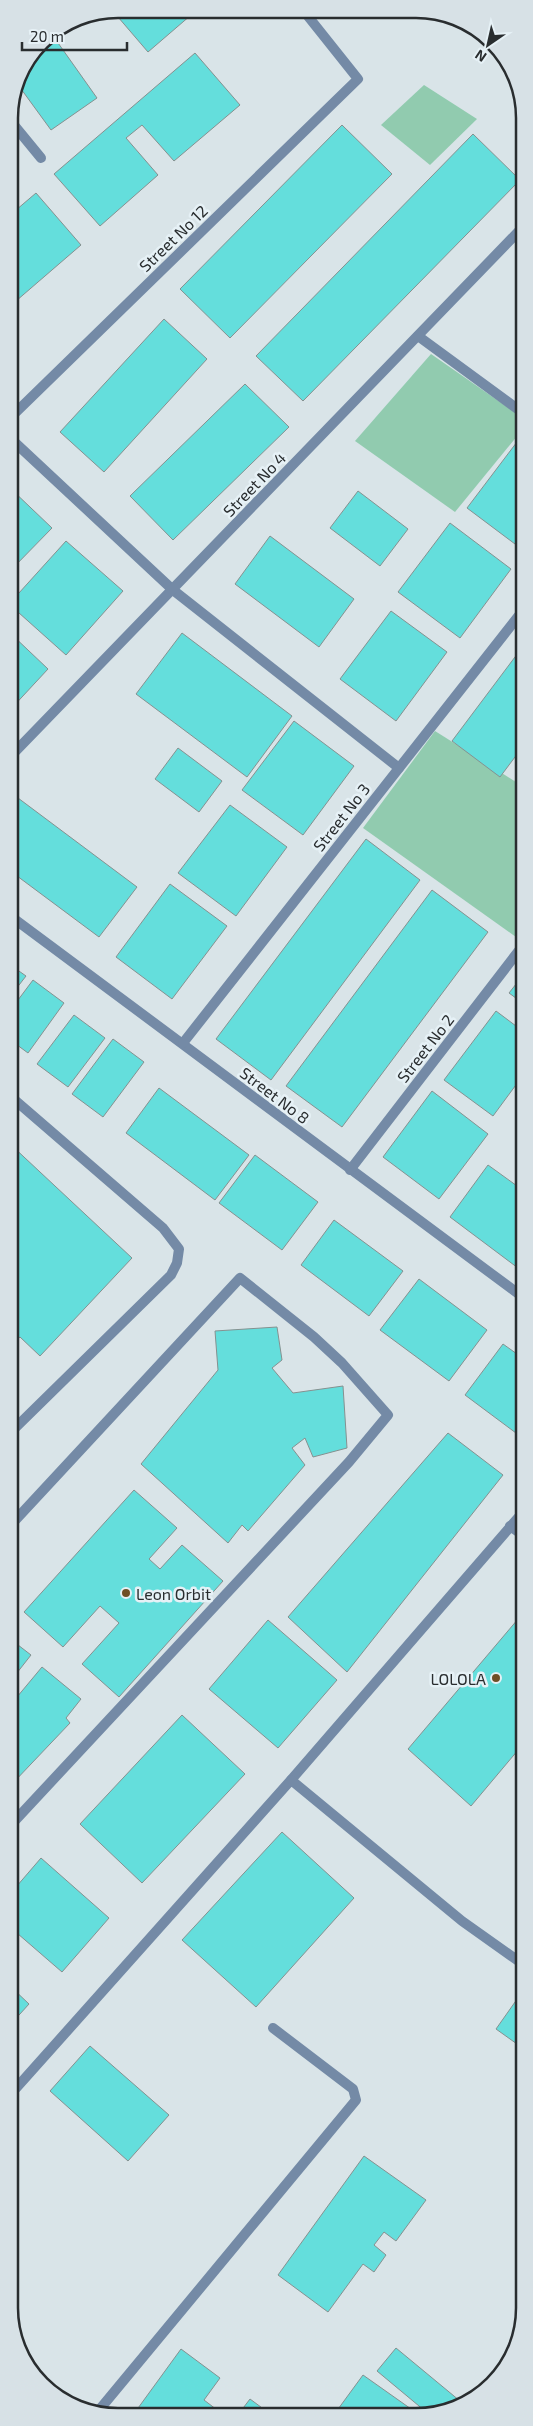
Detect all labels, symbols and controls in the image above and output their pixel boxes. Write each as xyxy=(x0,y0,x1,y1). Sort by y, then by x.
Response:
scale bar xyxy=(22,20,128,52)
north arrow xyxy=(463,20,513,70)
text: 20 m xyxy=(30,27,64,45)
text: N xyxy=(472,46,489,66)
street label: Street No 12 xyxy=(135,201,211,275)
street label: Street No 4 xyxy=(219,448,289,520)
street label: Street No 3 xyxy=(309,779,373,855)
street label: Street No 2 xyxy=(393,1010,457,1086)
street label: Street No 8 xyxy=(237,1063,313,1127)
place label: Leon Orbit xyxy=(136,1584,211,1603)
marker: Leon Orbit xyxy=(120,1587,132,1599)
place label: LOLOLA xyxy=(431,1669,486,1688)
marker: LOLOLA xyxy=(490,1672,502,1684)

